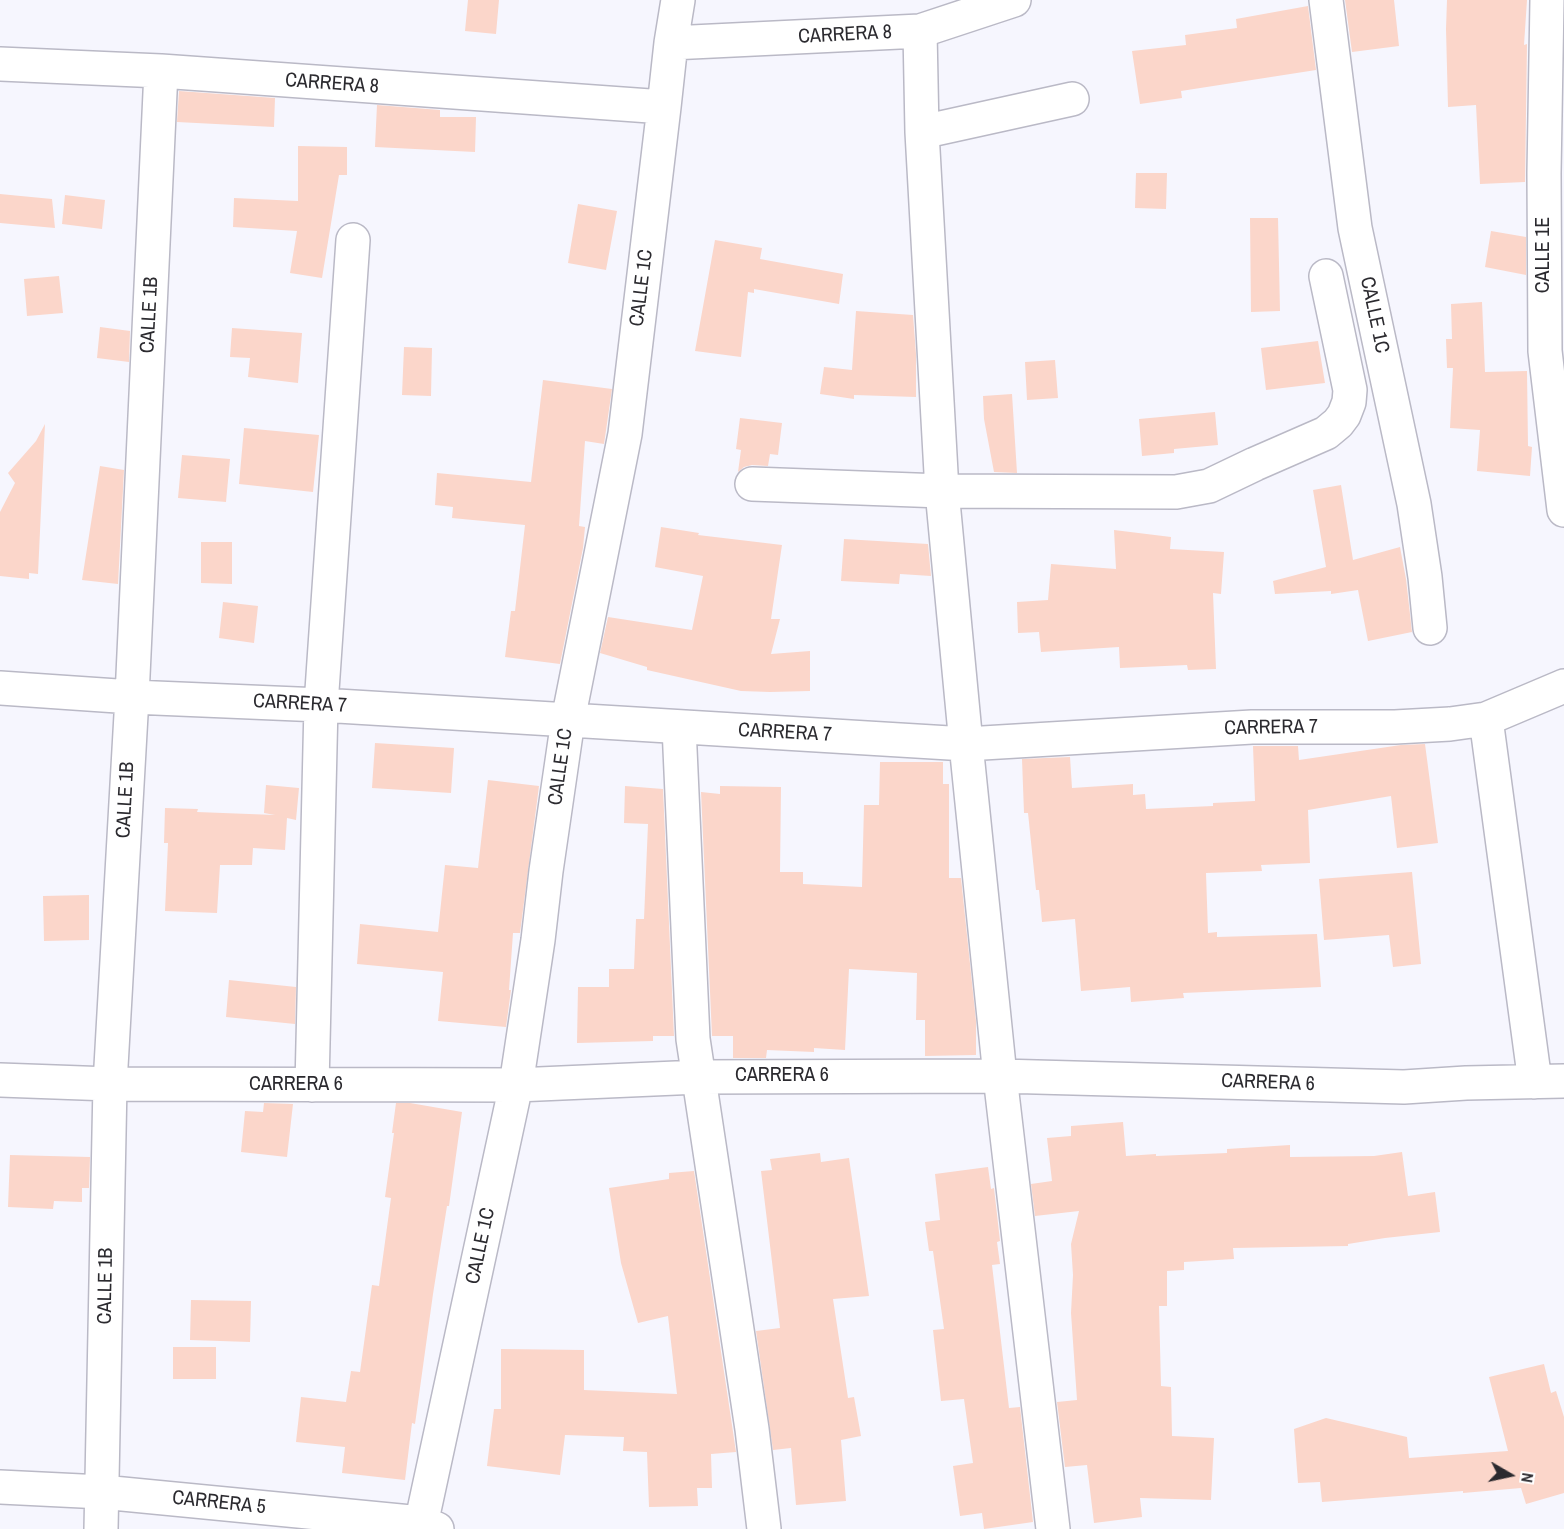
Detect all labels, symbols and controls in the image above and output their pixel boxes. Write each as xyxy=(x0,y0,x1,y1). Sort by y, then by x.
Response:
street label: CARRERA 8 xyxy=(798,21,892,49)
street label: CARRERA 8 xyxy=(284,69,380,99)
street label: CALLE 1E xyxy=(1532,217,1556,293)
street label: CALLE 1C xyxy=(625,248,659,328)
street label: CALLE 1C xyxy=(1354,275,1394,355)
street label: CALLE 1B xyxy=(136,276,164,354)
street label: CARRERA 7 xyxy=(253,690,347,718)
street label: CARRERA 7 xyxy=(1224,715,1318,741)
street label: CARRERA 7 xyxy=(738,719,832,747)
street label: CALLE 1C xyxy=(544,727,578,807)
street label: CALLE 1B xyxy=(112,761,140,839)
street label: CARRERA 6 xyxy=(735,1064,829,1088)
street label: CARRERA 6 xyxy=(1221,1069,1315,1097)
street label: CARRERA 6 xyxy=(249,1073,343,1097)
street label: CALLE 1C xyxy=(461,1206,501,1286)
street label: CALLE 1B xyxy=(93,1248,119,1324)
north arrow xyxy=(1480,1445,1540,1505)
text: N xyxy=(1516,1471,1539,1484)
street label: CARRERA 5 xyxy=(171,1486,267,1520)

